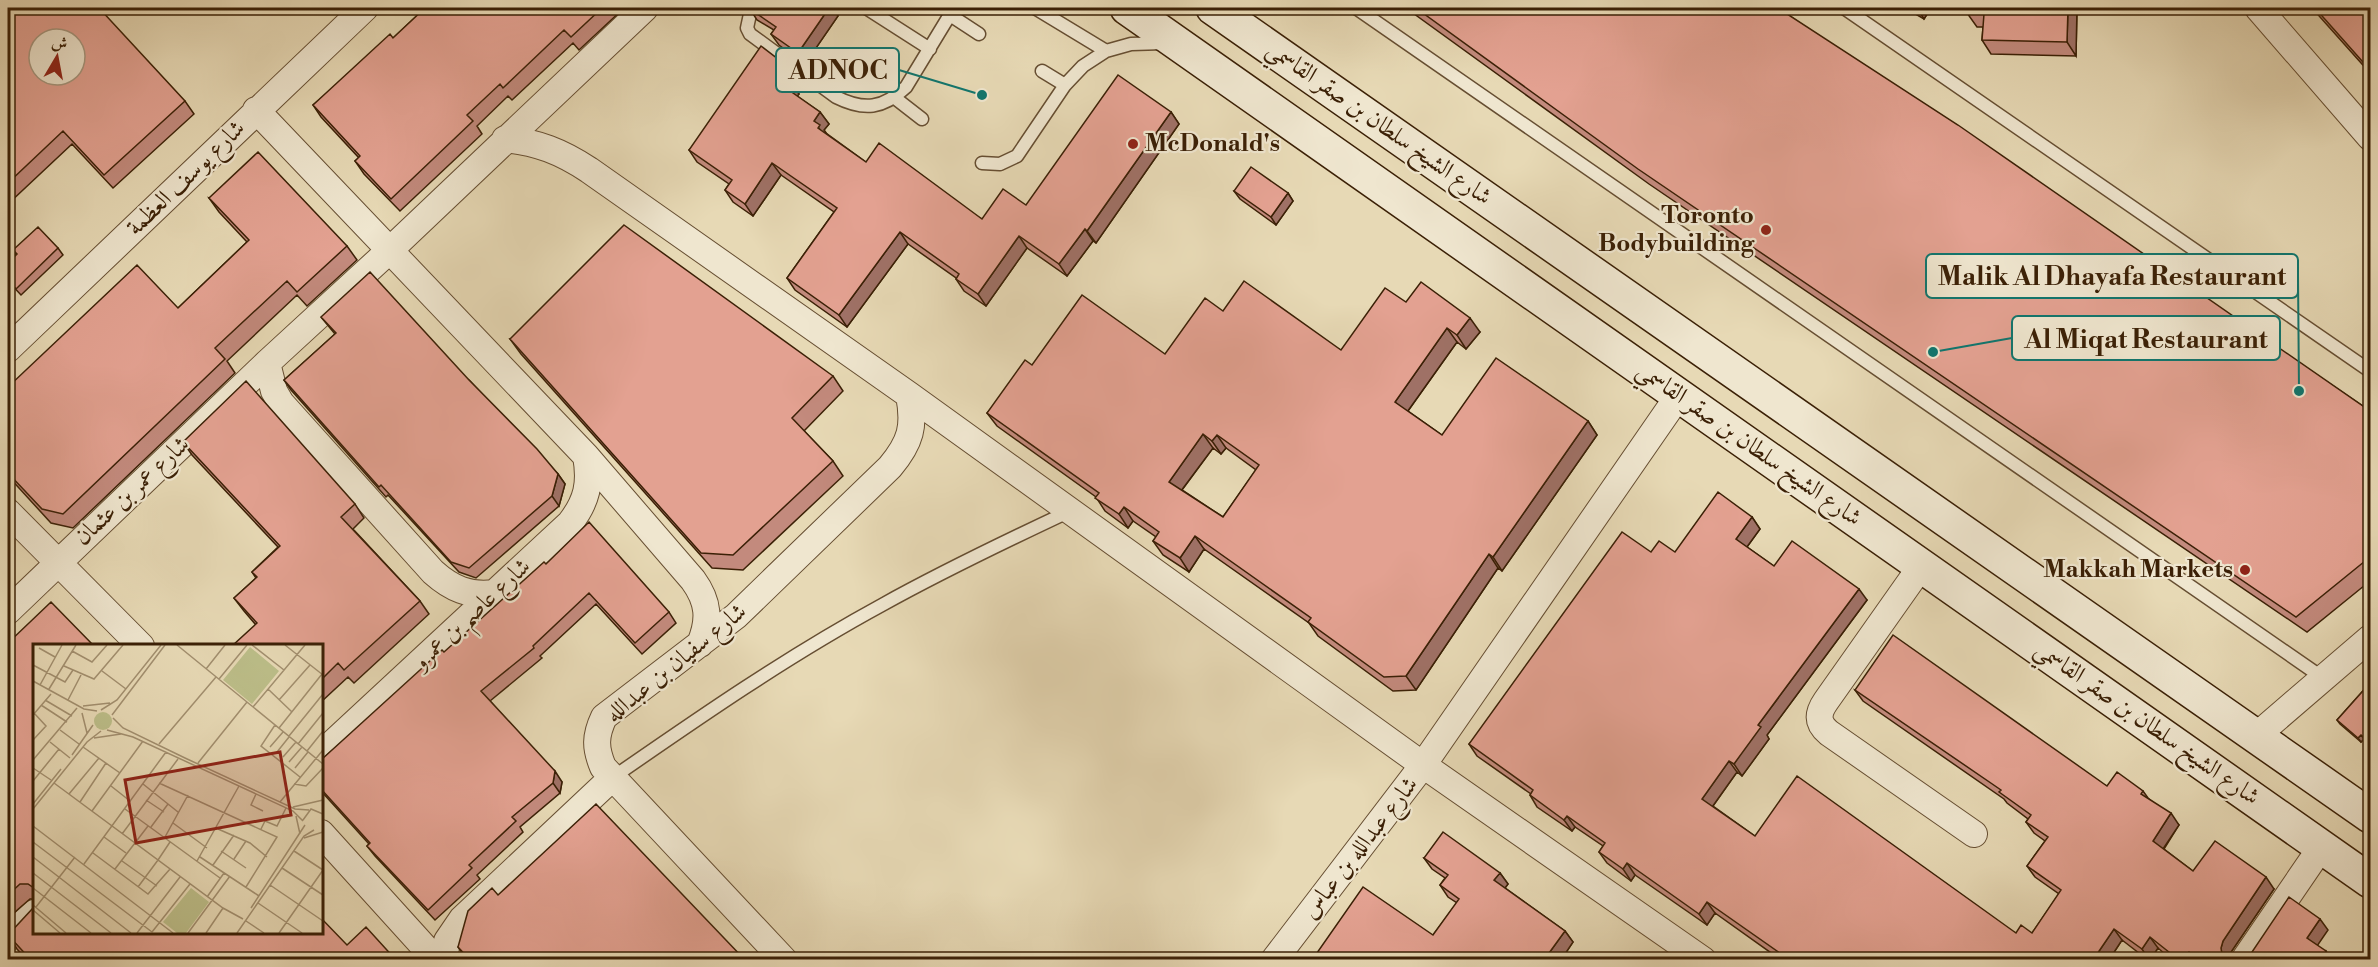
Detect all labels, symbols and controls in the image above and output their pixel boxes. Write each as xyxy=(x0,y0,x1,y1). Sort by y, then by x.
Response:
north arrow xyxy=(27,27,87,87)
text: ش xyxy=(50,32,69,54)
street label: شارع الشيخ سلطان بن صقر القاسمي xyxy=(1257,34,1497,218)
callout: ADNOC xyxy=(776,48,899,92)
text: ADNOC xyxy=(787,55,888,87)
street label: شارع يوسف العظمة xyxy=(120,114,255,245)
place label: McDonald's xyxy=(1145,129,1280,159)
marker: McDonald's xyxy=(1126,137,1140,151)
place label: Toronto Bodybuilding xyxy=(1598,201,1755,259)
marker: Toronto Bodybuilding xyxy=(1759,223,1773,237)
callout: Malik Al Dhayafa Restaurant xyxy=(1926,254,2298,298)
text: Malik Al Dhayafa Restaurant xyxy=(1938,261,2287,293)
callout: Al Miqat Restaurant xyxy=(2012,316,2280,360)
text: Al Miqat Restaurant xyxy=(2023,324,2269,356)
street label: شارع الشيخ سلطان بن صقر القاسمي xyxy=(1627,355,1867,539)
street label: شارع عمر بن عثمان xyxy=(68,430,199,555)
street label: شارع عاصم بن عمرو xyxy=(405,552,543,684)
place label: Makkah Markets xyxy=(2043,555,2233,585)
marker: Makkah Markets xyxy=(2238,563,2252,577)
street label: شارع سفيان بن عبدالله xyxy=(599,597,755,732)
street label: شارع الشيخ سلطان بن صقر القاسمي xyxy=(2025,634,2265,818)
inset map xyxy=(33,644,322,934)
street label: شارع عبدالله بن عباس xyxy=(1295,771,1428,928)

